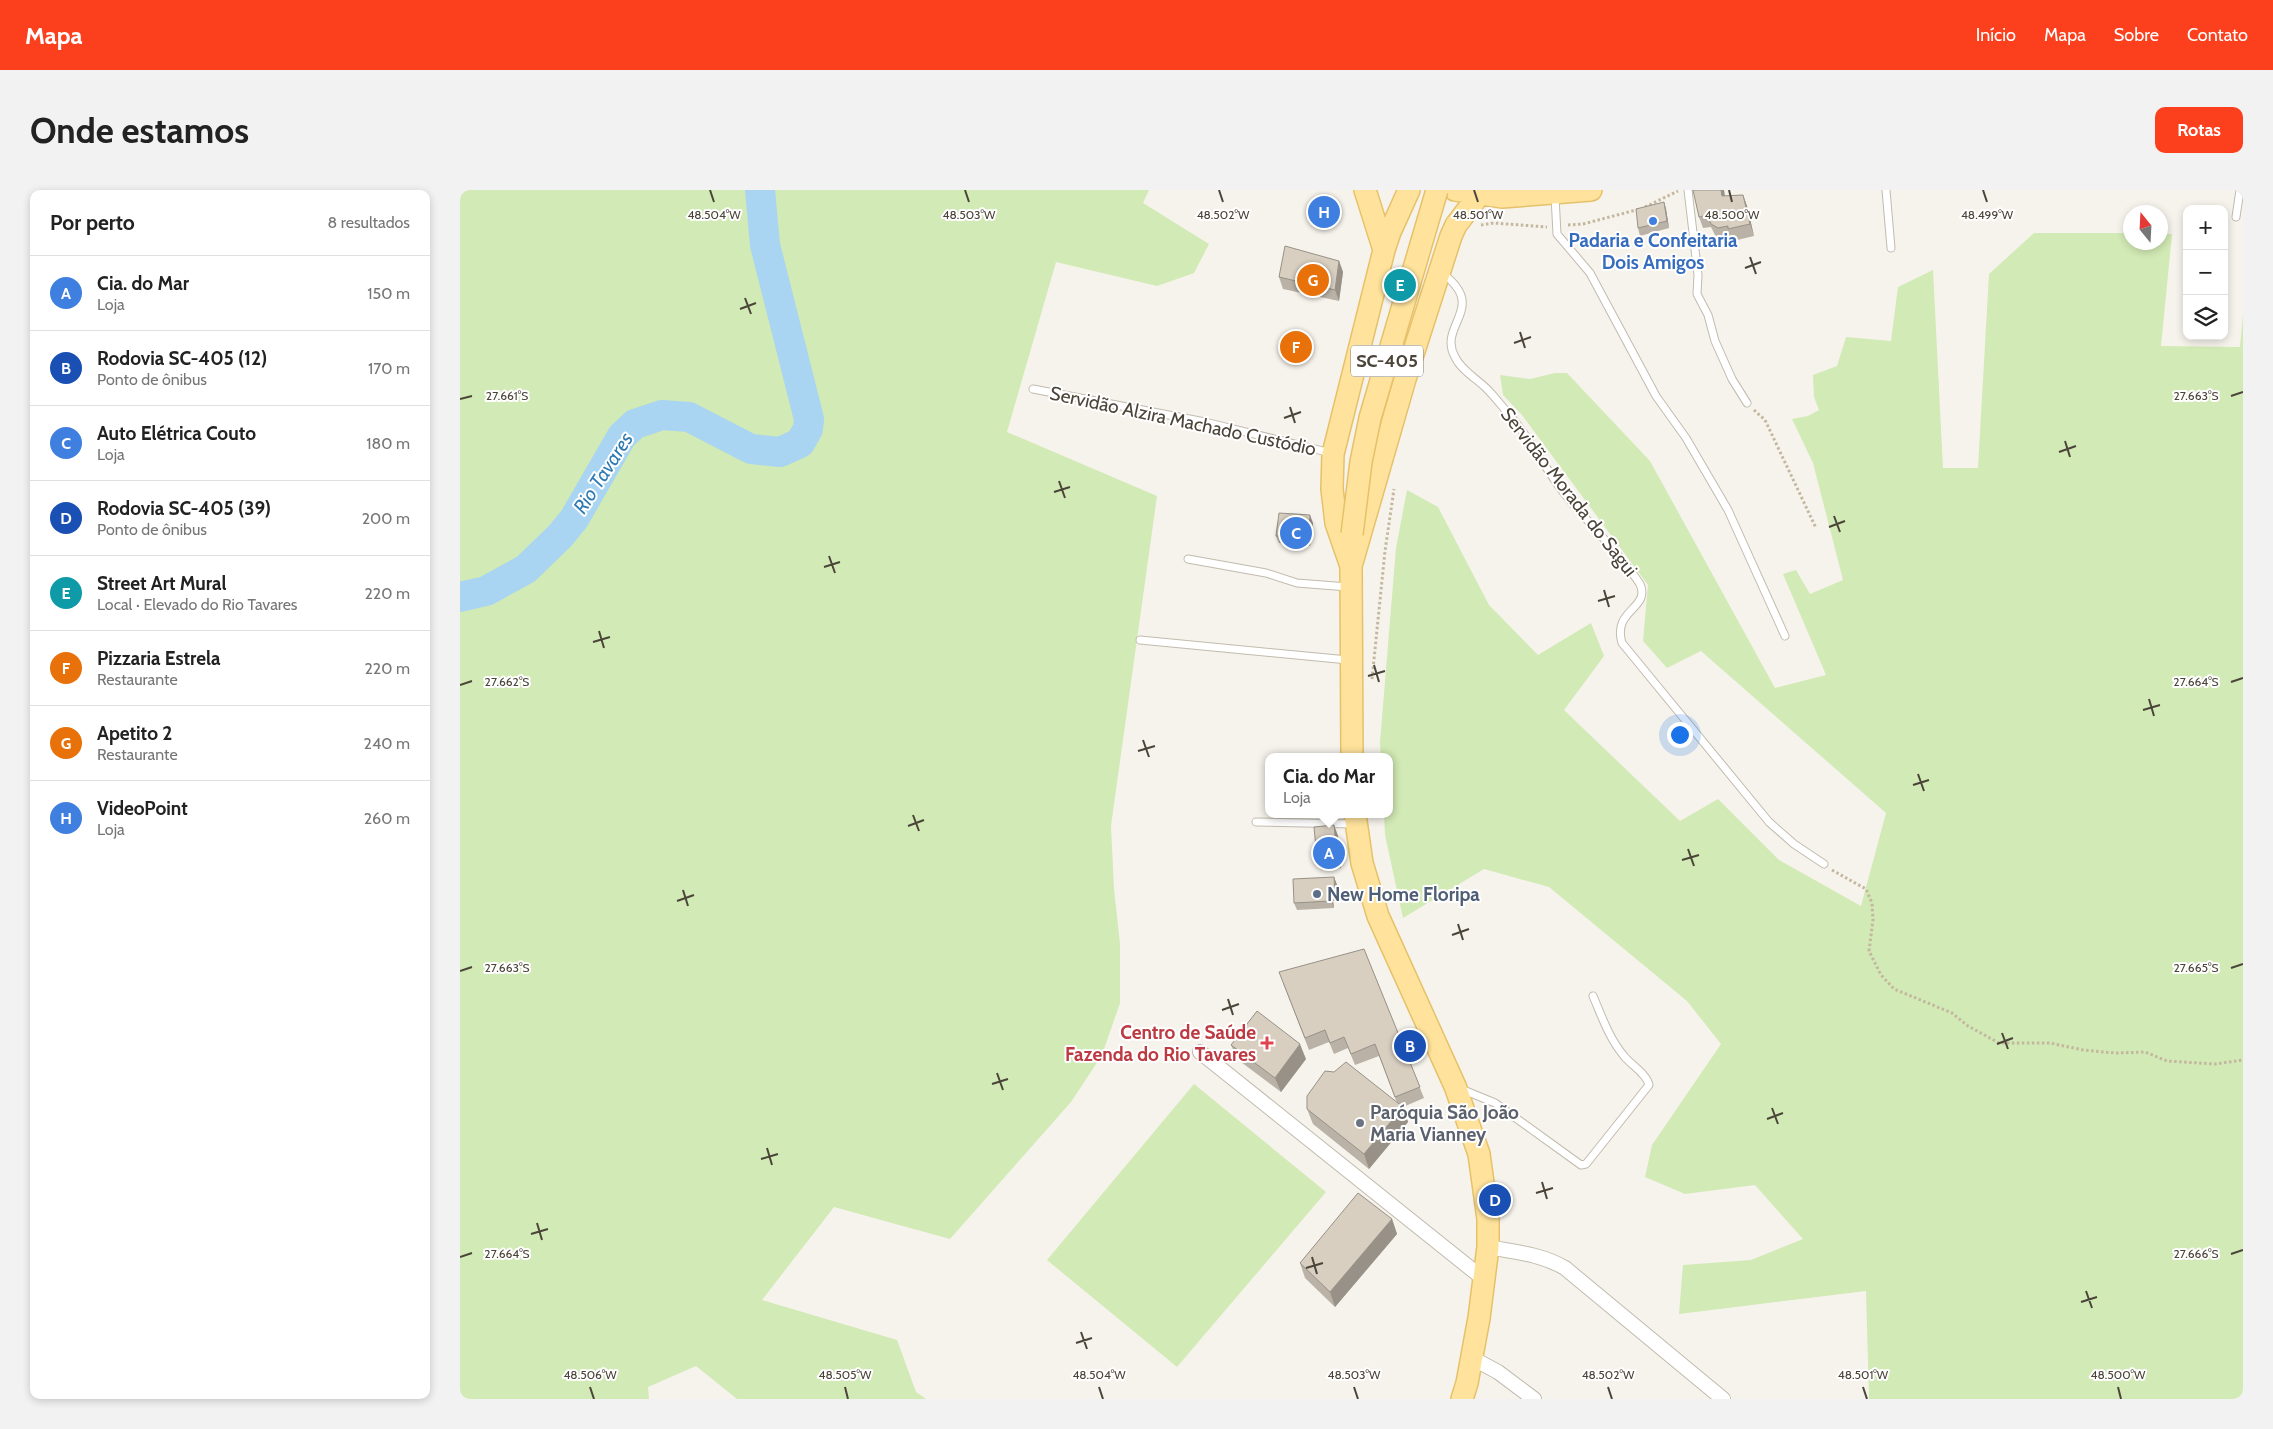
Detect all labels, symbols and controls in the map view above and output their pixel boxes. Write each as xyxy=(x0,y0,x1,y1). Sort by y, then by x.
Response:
text: Mapa xyxy=(25,21,82,50)
text: Início xyxy=(1976,24,2016,46)
text: Mapa xyxy=(2044,24,2086,46)
text: Sobre xyxy=(2114,24,2159,46)
text: Contato xyxy=(2187,24,2248,46)
button: Rotas xyxy=(2155,107,2243,153)
text: Onde estamos xyxy=(30,109,249,152)
pin: H xyxy=(1308,193,1340,231)
north arrow xyxy=(2123,205,2168,250)
map controls xyxy=(2183,205,2228,340)
button: + xyxy=(2183,205,2228,250)
text: 48.504°W xyxy=(687,207,741,222)
text: 48.503°W xyxy=(943,207,996,222)
text: 48.502°W xyxy=(1197,207,1250,222)
text: 48.501°W xyxy=(1453,207,1504,222)
text: 48.500°W xyxy=(1705,207,1760,222)
text: 48.499°W xyxy=(1961,207,2014,222)
text: Por perto xyxy=(50,210,135,235)
text: 8 resultados xyxy=(328,213,410,232)
marker: Padaria e Confeitaria Dois Amigos xyxy=(1647,215,1659,227)
place label: Padaria e Confeitaria Dois Amigos xyxy=(1568,229,1738,274)
button: − xyxy=(2183,250,2228,295)
pin: G xyxy=(1297,261,1329,299)
pin: E xyxy=(1384,266,1416,304)
text: Cia. do Mar xyxy=(97,272,189,295)
text: A xyxy=(61,284,71,303)
text: 150 m xyxy=(367,284,410,303)
text: Loja xyxy=(97,295,125,314)
button: layers xyxy=(2183,295,2228,340)
pin: F xyxy=(1280,328,1312,366)
road number: SC-405 xyxy=(1351,346,1423,377)
text: Rodovia SC-405 (12) xyxy=(97,347,267,370)
text: B xyxy=(61,359,71,378)
text: 170 m xyxy=(368,359,410,378)
text: Ponto de ônibus xyxy=(97,370,207,389)
street label: Servidão Alzira Machado Custódio xyxy=(1048,382,1318,460)
text: 27.661°S xyxy=(486,388,528,403)
text: 27.663°S xyxy=(2174,388,2218,403)
street label: Servidão Morada do Sagui xyxy=(1496,403,1642,581)
text: Auto Elétrica Couto xyxy=(97,422,256,445)
water label: Rio Tavares xyxy=(568,428,638,518)
text: C xyxy=(61,434,71,453)
text: 180 m xyxy=(366,434,410,453)
text: Loja xyxy=(97,445,125,464)
text: Rodovia SC-405 (39) xyxy=(97,497,271,520)
text: D xyxy=(60,509,72,528)
text: 200 m xyxy=(362,509,410,528)
pin: C xyxy=(1280,514,1312,552)
text: Ponto de ônibus xyxy=(97,520,207,539)
text: Street Art Mural xyxy=(97,572,226,595)
text: E xyxy=(61,584,71,603)
text: 220 m xyxy=(364,584,410,603)
text: Local · Elevado do Rio Tavares xyxy=(97,595,297,614)
text: Pizzaria Estrela xyxy=(97,647,220,670)
text: F xyxy=(62,659,70,678)
text: 220 m xyxy=(364,659,410,678)
text: Restaurante xyxy=(97,670,178,689)
text: 27.662°S xyxy=(485,674,529,689)
text: 27.664°S xyxy=(2173,674,2219,689)
text: Apetito 2 xyxy=(97,722,172,745)
your location xyxy=(1667,722,1693,748)
text: G xyxy=(61,734,71,753)
text: 240 m xyxy=(364,734,410,753)
text: Restaurante xyxy=(97,745,178,764)
popup xyxy=(1265,753,1393,818)
text: Cia. do Mar xyxy=(1283,765,1375,788)
text: Loja xyxy=(1283,788,1311,807)
text: VideoPoint xyxy=(97,797,188,820)
text: H xyxy=(60,809,72,828)
text: 260 m xyxy=(364,809,410,828)
text: Loja xyxy=(97,820,125,839)
pin: A xyxy=(1313,834,1345,872)
place label: New Home Floripa xyxy=(1327,883,1480,906)
marker: New Home Floripa xyxy=(1311,888,1323,900)
text: 27.663°S xyxy=(485,960,529,975)
text: 27.665°S xyxy=(2174,960,2218,975)
place label: Centro de Saúde Fazenda do Rio Tavares xyxy=(1065,1021,1256,1066)
pin: B xyxy=(1394,1027,1426,1065)
marker: Centro de Saúde Fazenda do Rio Tavares xyxy=(1260,1036,1274,1050)
place label: Paróquia São João Maria Vianney xyxy=(1370,1101,1519,1146)
marker: Paróquia São João Maria Vianney xyxy=(1354,1117,1366,1129)
pin: D xyxy=(1479,1181,1511,1219)
text: 27.664°S xyxy=(484,1246,530,1261)
text: 27.666°S xyxy=(2173,1246,2219,1261)
text: 48.506°W xyxy=(563,1367,617,1382)
text: 48.505°W xyxy=(819,1367,872,1382)
text: 48.504°W xyxy=(1072,1367,1126,1382)
text: 48.503°W xyxy=(1328,1367,1381,1382)
text: 48.502°W xyxy=(1582,1367,1635,1382)
text: 48.501°W xyxy=(1838,1367,1889,1382)
text: 48.500°W xyxy=(2091,1367,2146,1382)

